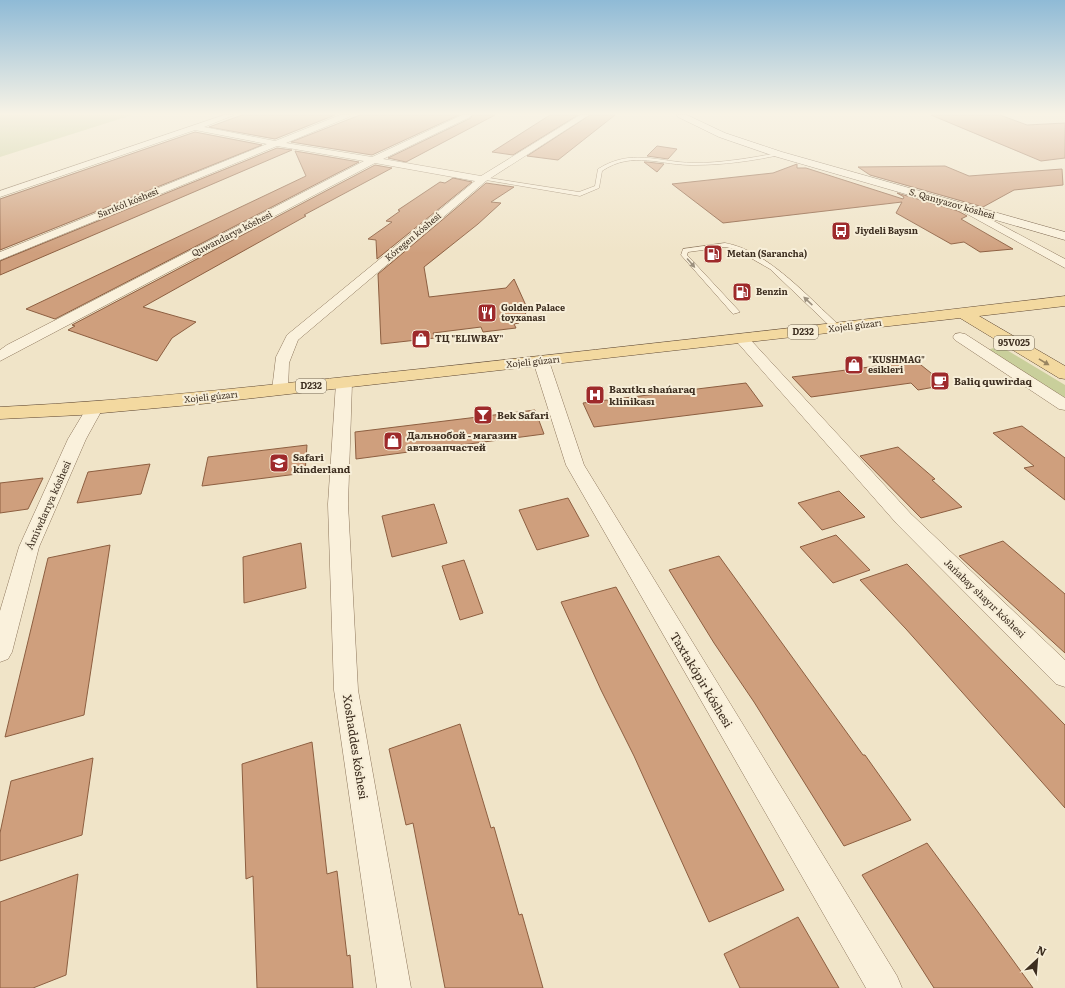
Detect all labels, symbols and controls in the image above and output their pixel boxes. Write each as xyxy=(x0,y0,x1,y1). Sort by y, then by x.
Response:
street label: Sarıkól kóshesi xyxy=(95,183,160,221)
street label: S. Qanıyazov kóshesi xyxy=(908,184,997,222)
street label: Quwandarya kóshesi xyxy=(189,207,274,260)
street label: Kóregen kóshesi xyxy=(381,208,444,264)
bus stop icon: Jiydeli Baysın xyxy=(830,220,852,242)
place label: Jiydeli Baysın xyxy=(855,223,919,237)
fuel station icon: Metan (Sarancha) xyxy=(702,243,724,265)
place label: Metan (Sarancha) xyxy=(727,246,807,260)
one-way arrow xyxy=(687,258,696,268)
fuel station icon: Benzin xyxy=(731,281,753,303)
place label: Benzin xyxy=(756,284,789,298)
one-way arrow xyxy=(803,296,813,306)
place label: Golden Palace toyxanası xyxy=(501,300,565,324)
restaurant icon: Golden Palace toyxanası xyxy=(476,302,498,324)
street label: Xojeli gúzarı xyxy=(827,315,882,335)
road number: D232 xyxy=(788,325,818,339)
shop icon: ТЦ "ELIWBAY" xyxy=(410,328,432,350)
place label: ТЦ "ELIWBAY" xyxy=(435,331,503,345)
road number: 95V025 xyxy=(994,336,1034,350)
street label: Xojeli gúzarı xyxy=(505,351,560,371)
place label: "KUSHMAG" esikleri xyxy=(868,352,925,376)
shop icon: "KUSHMAG" esikleri xyxy=(843,354,865,376)
one-way arrow xyxy=(1038,358,1050,365)
cafe icon: Baliq quwirdaq xyxy=(929,370,951,392)
place label: Baliq quwirdaq xyxy=(954,373,1032,388)
road number: D232 xyxy=(296,379,326,393)
place label: Baxıtkı shańaraq klinikası xyxy=(609,381,696,408)
hospital icon: Baxıtkı shańaraq klinikası xyxy=(584,384,606,406)
street label: Xojeli gúzarı xyxy=(183,386,238,406)
bar icon: Bek Safari xyxy=(472,404,494,426)
place label: Bek Safari xyxy=(497,407,549,422)
place label: Дальнобой - магазин автозапчастей xyxy=(407,427,517,454)
shop icon: Дальнобой - магазин автозапчастей xyxy=(382,430,404,452)
place label: Safari kinderland xyxy=(293,449,351,476)
school or university icon: Safari kinderland xyxy=(268,452,290,474)
street label: Ámiwdarıya kóshesi xyxy=(21,457,74,552)
street label: Jańabay shayır kóshesi xyxy=(941,555,1030,641)
street label: Taxtakópir kóshesi xyxy=(666,628,738,731)
street label: Xoshaddes kóshesi xyxy=(339,693,373,801)
north arrow xyxy=(1017,940,1057,980)
text: N xyxy=(1034,941,1049,959)

